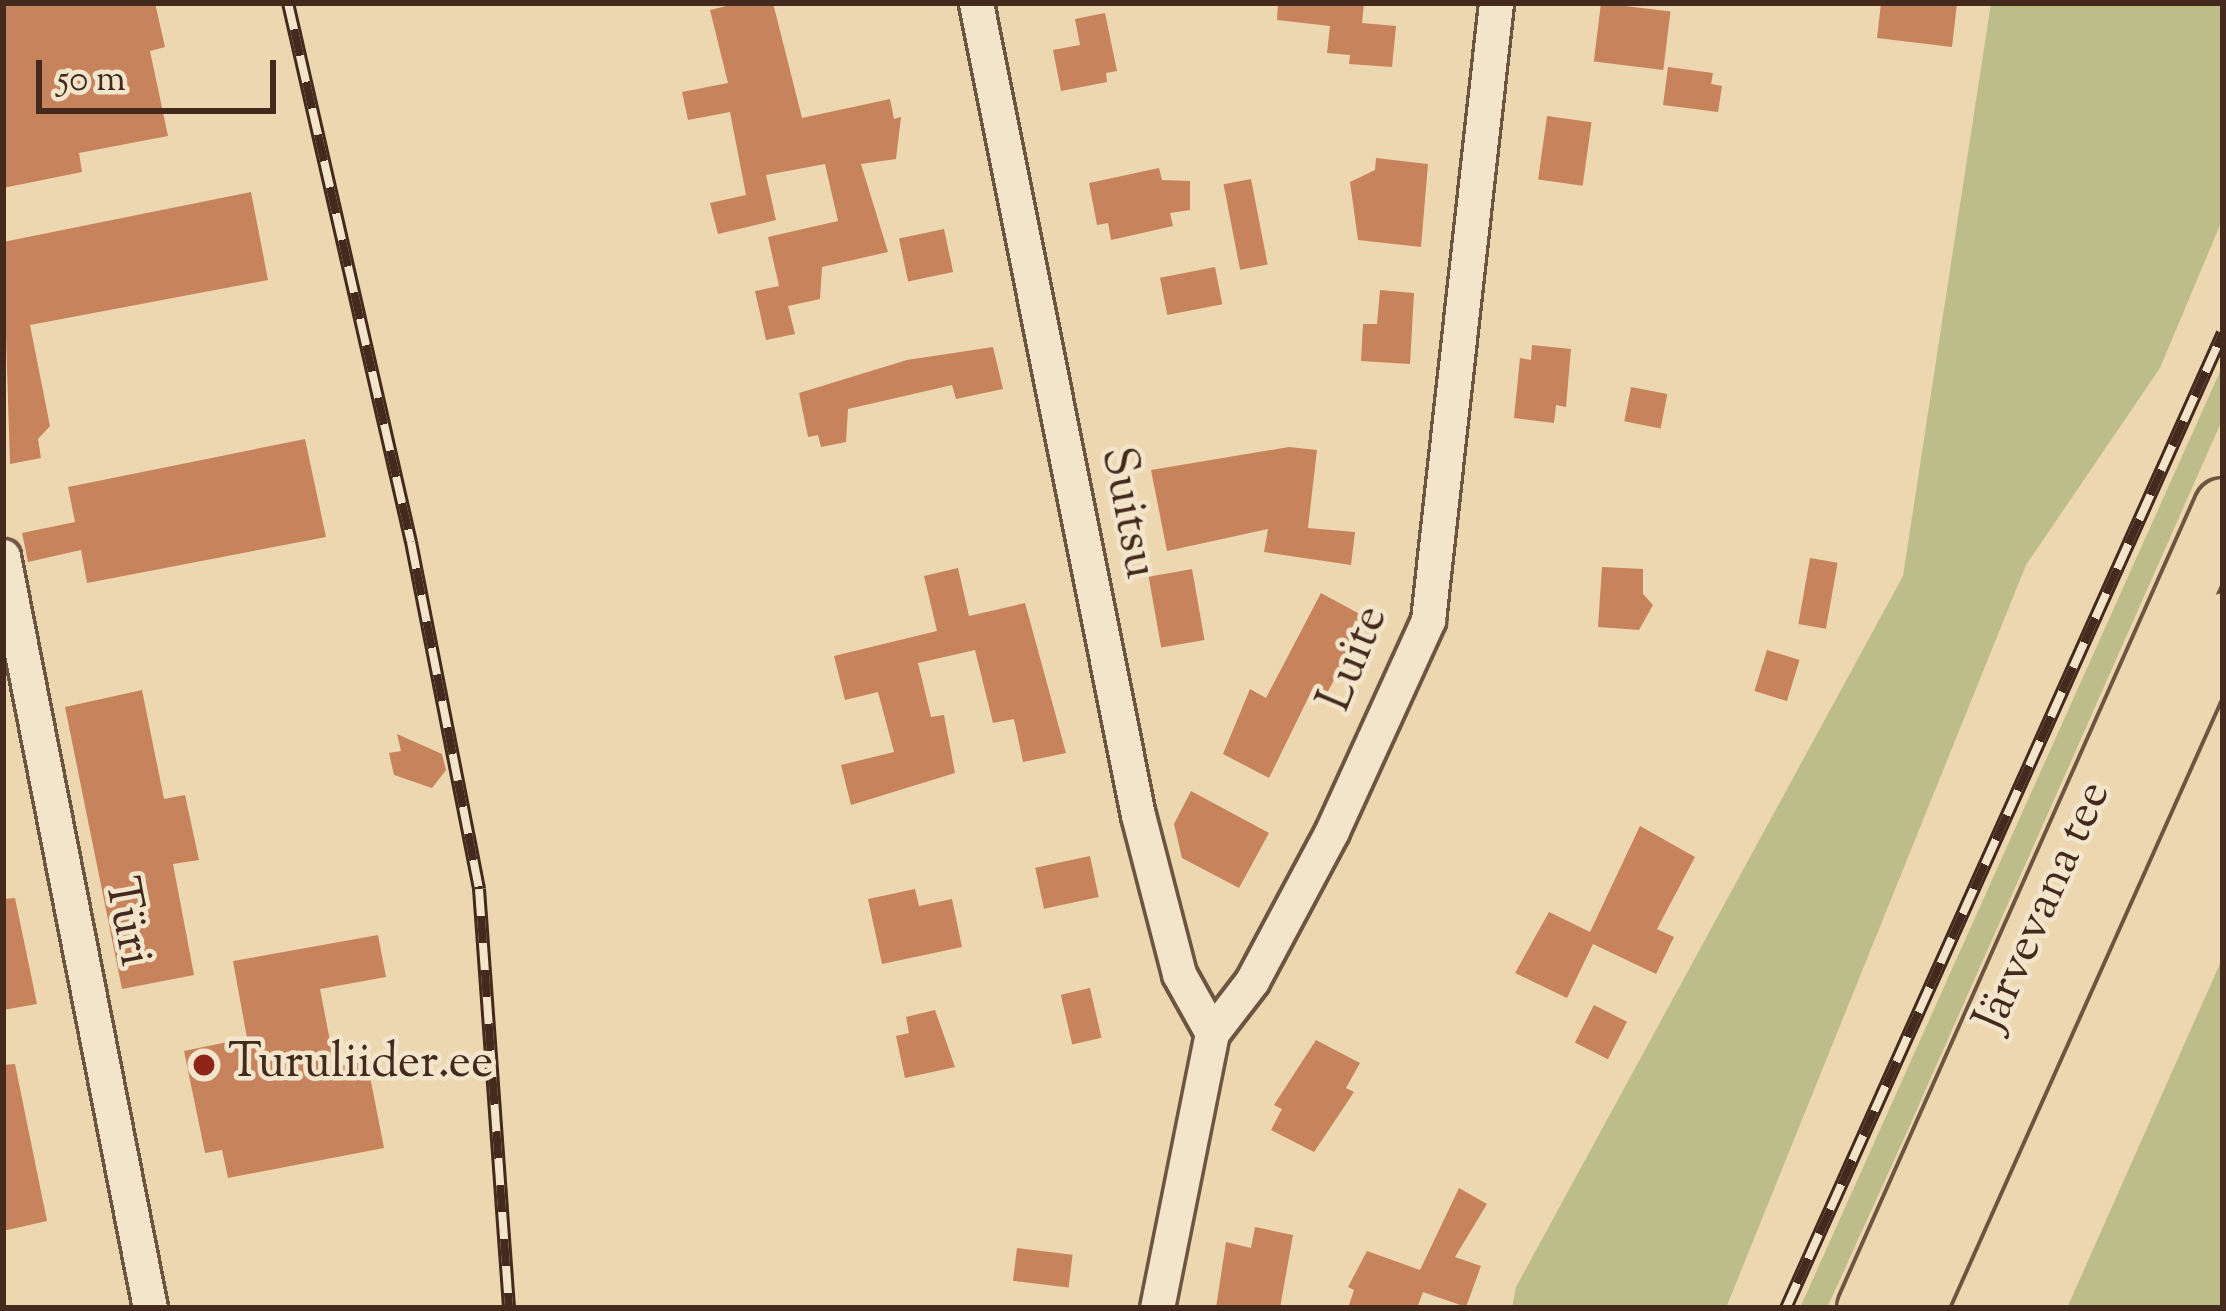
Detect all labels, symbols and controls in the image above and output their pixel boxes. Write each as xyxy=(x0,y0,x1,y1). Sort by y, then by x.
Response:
scale bar xyxy=(42,36,282,110)
text: 50 m xyxy=(57,55,126,107)
street label: Suitsu xyxy=(1086,442,1168,584)
street label: Luite xyxy=(1308,598,1402,720)
street label: Järvevana tee xyxy=(1963,773,2125,1041)
street label: Türi xyxy=(89,873,163,971)
place label: Turuliider.ee xyxy=(228,1036,493,1094)
marker: Turuliider.ee xyxy=(191,1052,217,1078)

